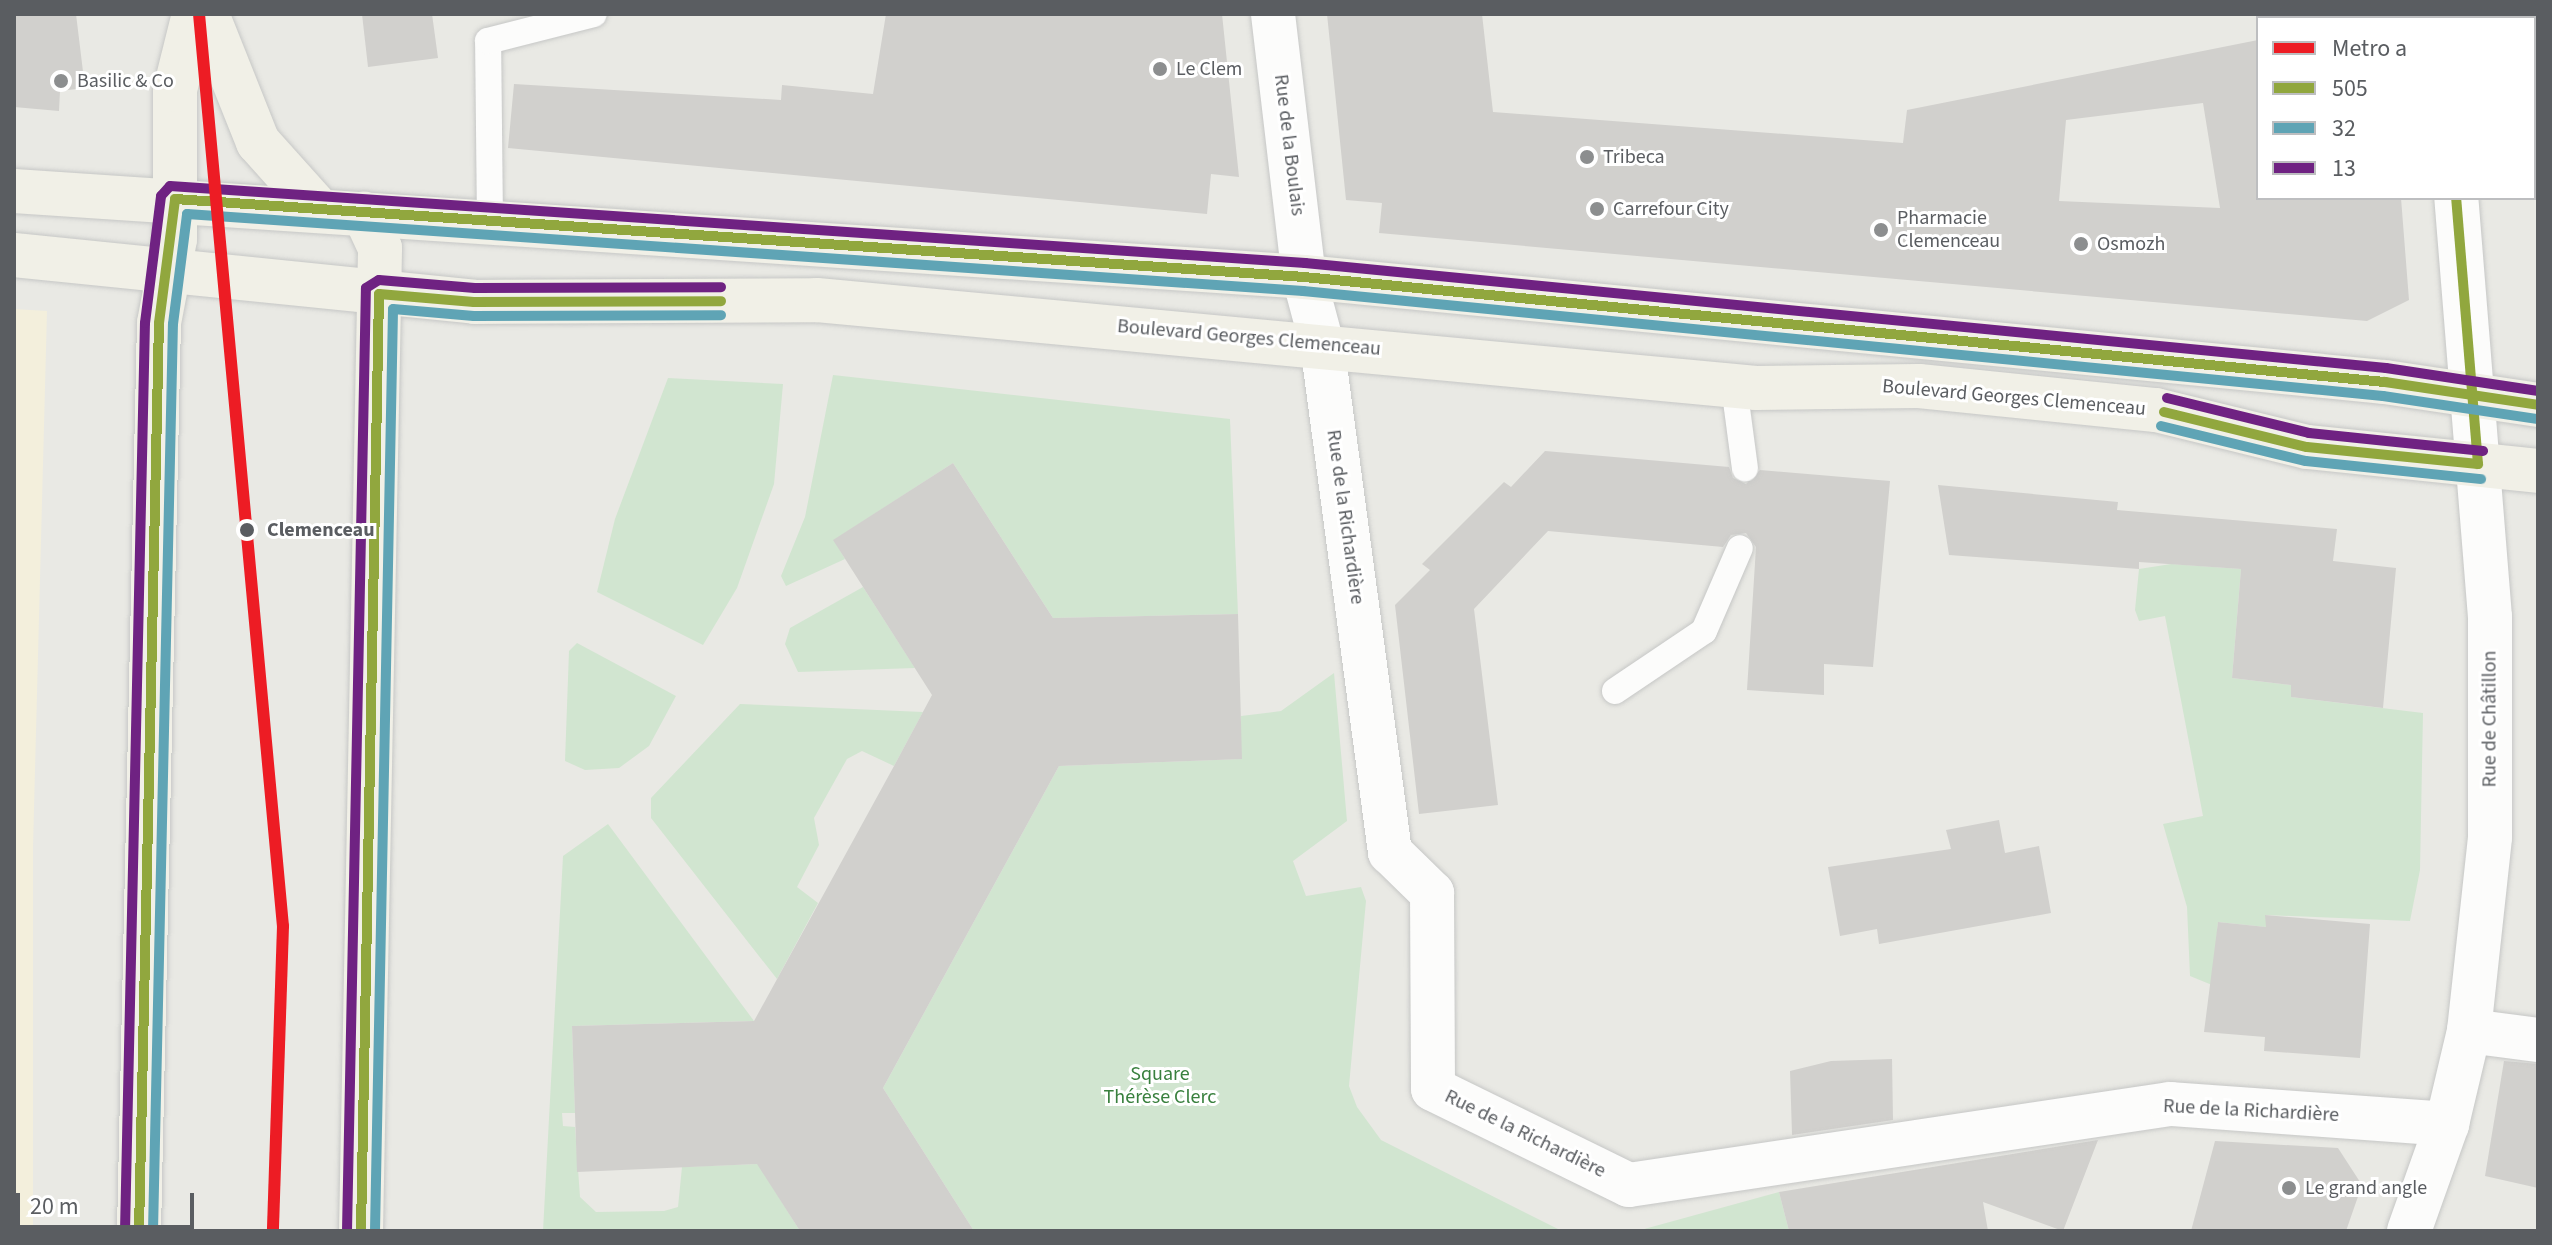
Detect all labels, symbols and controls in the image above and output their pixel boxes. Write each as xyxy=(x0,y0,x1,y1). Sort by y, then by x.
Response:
legend xyxy=(2256,16,2536,200)
text: Metro a xyxy=(2332,31,2407,66)
place label: Le Clem xyxy=(1176,57,1242,81)
marker: Le Clem xyxy=(1151,60,1169,78)
place label: Basilic & Co xyxy=(77,69,174,93)
text: 505 xyxy=(2332,71,2368,106)
marker: Basilic & Co xyxy=(52,72,70,90)
street label: Rue de la Boulais xyxy=(1268,73,1310,217)
text: 32 xyxy=(2332,111,2356,146)
place label: Tribeca xyxy=(1603,145,1665,169)
marker: Tribeca xyxy=(1578,148,1596,166)
text: 13 xyxy=(2332,151,2356,186)
place label: Carrefour City xyxy=(1613,197,1729,221)
marker: Carrefour City xyxy=(1588,200,1606,218)
place label: Pharmacie Clemenceau xyxy=(1897,206,2000,253)
marker: Pharmacie Clemenceau xyxy=(1872,221,1890,239)
place label: Osmozh xyxy=(2097,232,2165,256)
marker: Osmozh xyxy=(2072,235,2090,253)
street label: Boulevard Georges Clemenceau xyxy=(1116,315,1382,361)
street label: Boulevard Georges Clemenceau xyxy=(1881,375,2147,421)
street label: Rue de la Richardière xyxy=(1321,428,1369,606)
marker: Clemenceau xyxy=(234,517,260,543)
place label: Clemenceau xyxy=(267,518,375,542)
street label: Rue de Châtillon xyxy=(2478,651,2502,787)
park label: Square Thérèse Clerc xyxy=(1104,1063,1216,1110)
street label: Rue de la Richardière xyxy=(1441,1085,1609,1183)
street label: Rue de la Richardière xyxy=(2162,1094,2340,1128)
place label: Le grand angle xyxy=(2305,1176,2427,1200)
scale bar xyxy=(20,1177,198,1227)
marker: Le grand angle xyxy=(2280,1179,2298,1197)
text: 20 m xyxy=(30,1189,79,1224)

